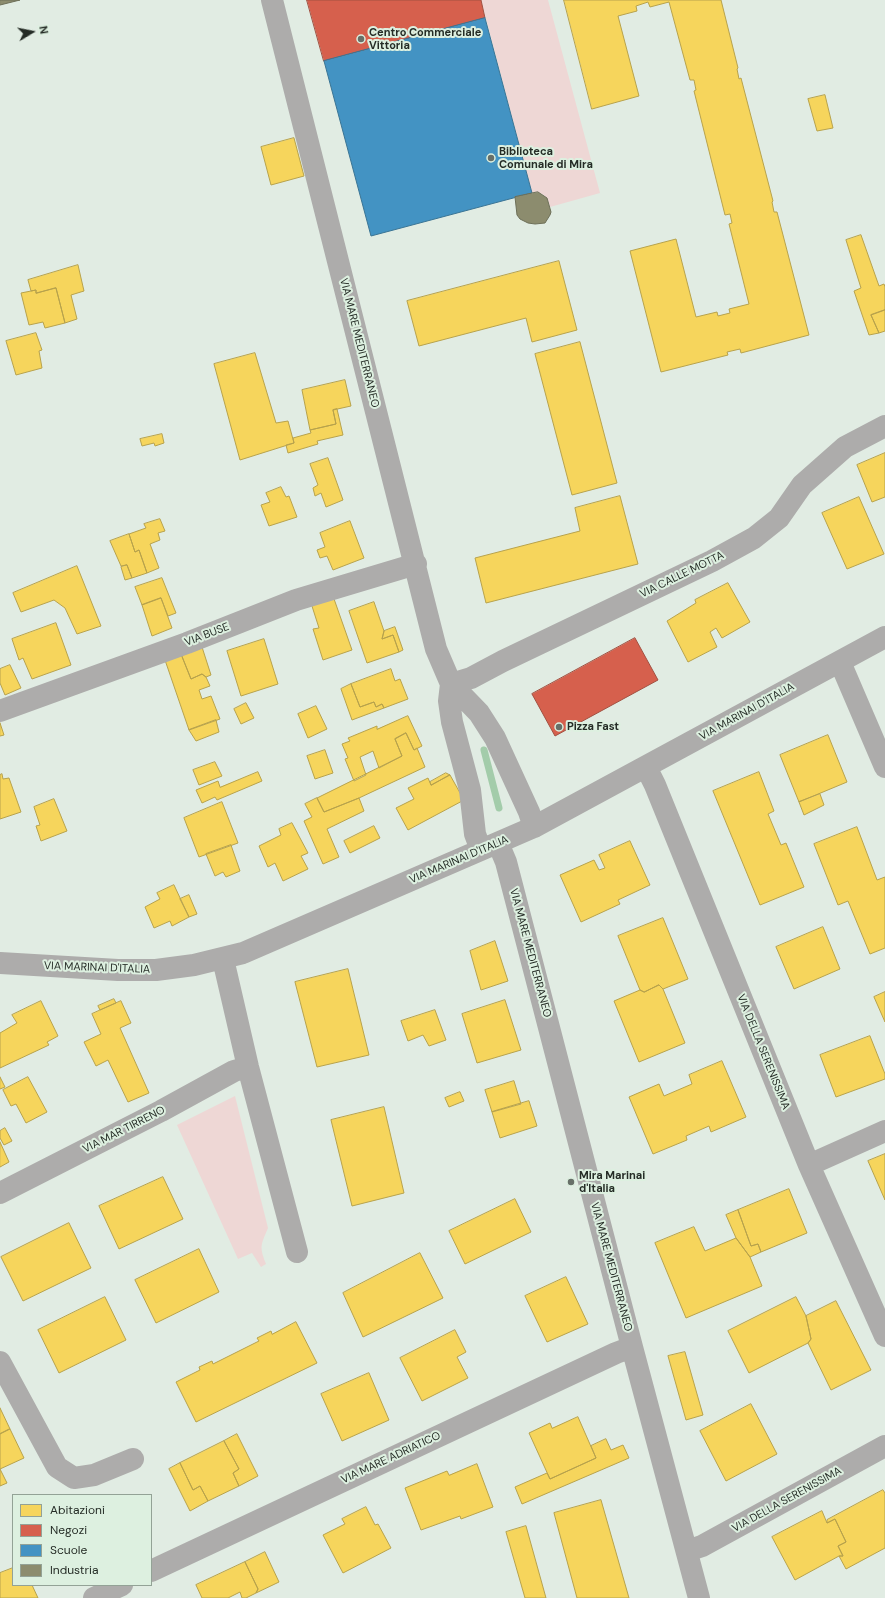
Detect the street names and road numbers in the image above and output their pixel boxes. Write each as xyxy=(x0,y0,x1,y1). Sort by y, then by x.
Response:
street label: VIA MARE MEDITERRANEO xyxy=(336,277,382,409)
street label: VIA CALLE MOTTA xyxy=(638,549,726,601)
street label: VIA BUSE xyxy=(183,620,231,650)
street label: VIA MARINAI D'ITALIA xyxy=(697,680,797,744)
street label: VIA MARINAI D'ITALIA xyxy=(407,833,511,887)
street label: VIA MARE MEDITERRANEO xyxy=(506,887,554,1019)
street label: VIA MARINAI D'ITALIA xyxy=(44,960,150,976)
street label: VIA DELLA SERENISSIMA xyxy=(734,992,792,1112)
street label: VIA MAR TIRRENO xyxy=(81,1104,167,1156)
street label: VIA MARE MEDITERRANEO xyxy=(587,1201,635,1333)
street label: VIA MARE ADRIATICO xyxy=(339,1429,443,1487)
street label: VIA DELLA SERENISSIMA xyxy=(730,1464,844,1536)

